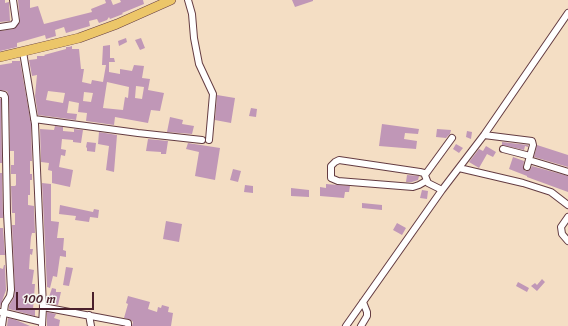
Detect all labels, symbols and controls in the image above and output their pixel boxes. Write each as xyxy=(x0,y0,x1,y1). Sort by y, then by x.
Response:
scale bar xyxy=(18,284,96,310)
text: 100 m xyxy=(23,288,56,310)

